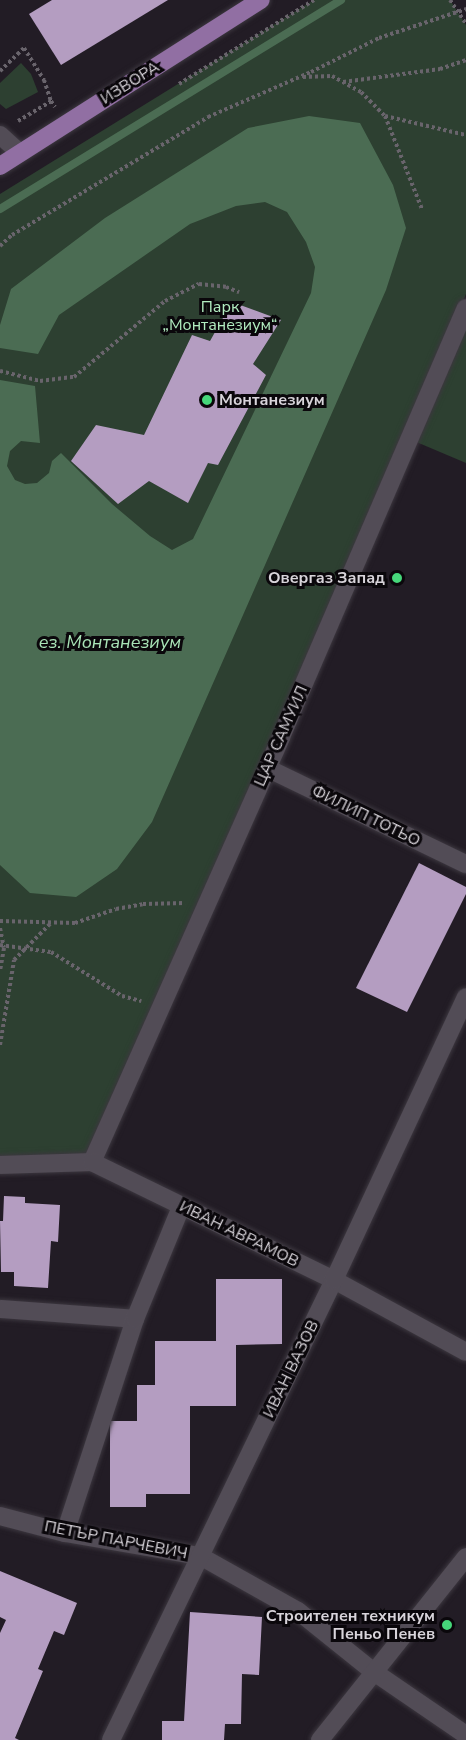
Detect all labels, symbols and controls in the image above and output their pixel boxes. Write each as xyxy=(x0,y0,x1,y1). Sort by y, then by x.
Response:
street label: ИЗВОРА xyxy=(97,57,163,109)
park label: Парк „Монтанезиум“ xyxy=(163,297,277,335)
place label: Монтанезиум xyxy=(219,390,325,410)
marker: Монтанезиум xyxy=(200,393,214,407)
place label: Овергаз Запад xyxy=(268,568,385,588)
marker: Овергаз Запад xyxy=(390,571,404,585)
water label: ез. Монтанезиум xyxy=(39,631,181,653)
street label: ЦАР САМУИЛ xyxy=(250,683,312,789)
street label: ФИЛИП ТОТЬО xyxy=(309,781,423,851)
street label: ИВАН АВРАМОВ xyxy=(176,1197,302,1271)
street label: ИВАН ВАЗОВ xyxy=(259,1317,323,1421)
street label: ПЕТЪР ПАРЧЕВИЧ xyxy=(43,1517,189,1563)
place label: Строителен техникум Пеньо Пенев xyxy=(266,1606,435,1644)
marker: Строителен техникум Пеньо Пенев xyxy=(440,1618,454,1632)

